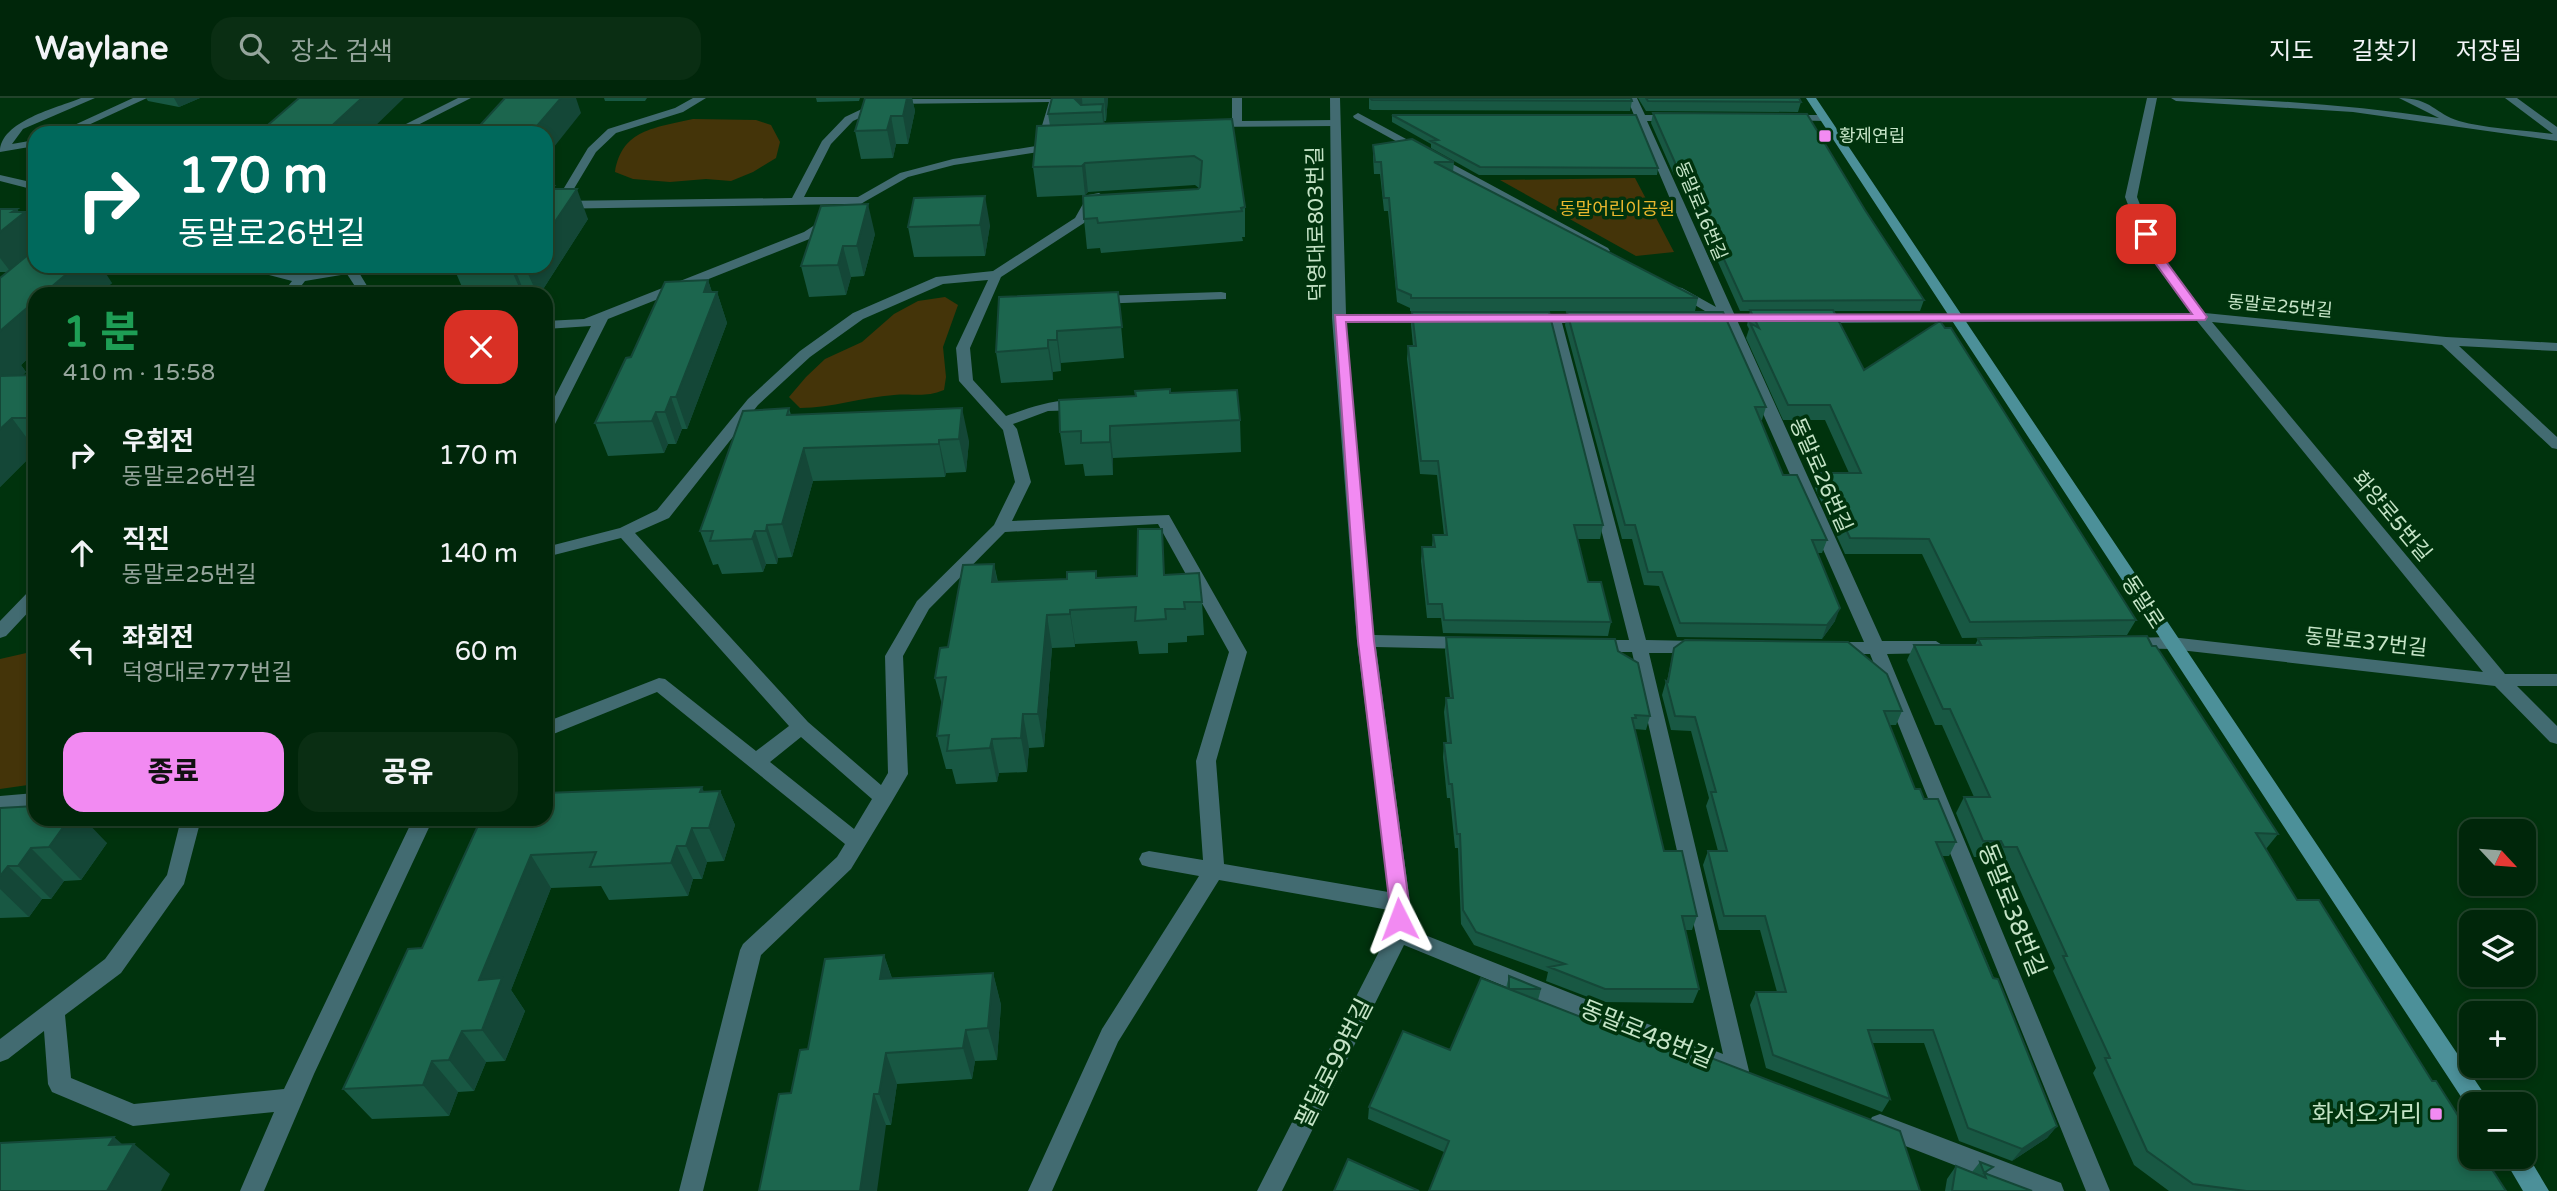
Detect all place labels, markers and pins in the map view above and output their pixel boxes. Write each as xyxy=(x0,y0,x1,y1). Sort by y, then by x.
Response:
place label: 황제연립 xyxy=(1839,125,1905,147)
marker: 황제연립 xyxy=(1817,128,1833,144)
pin xyxy=(2116,204,2176,264)
place label: 화서오거리 xyxy=(2312,1100,2422,1129)
marker: 화서오거리 xyxy=(2428,1106,2444,1122)

